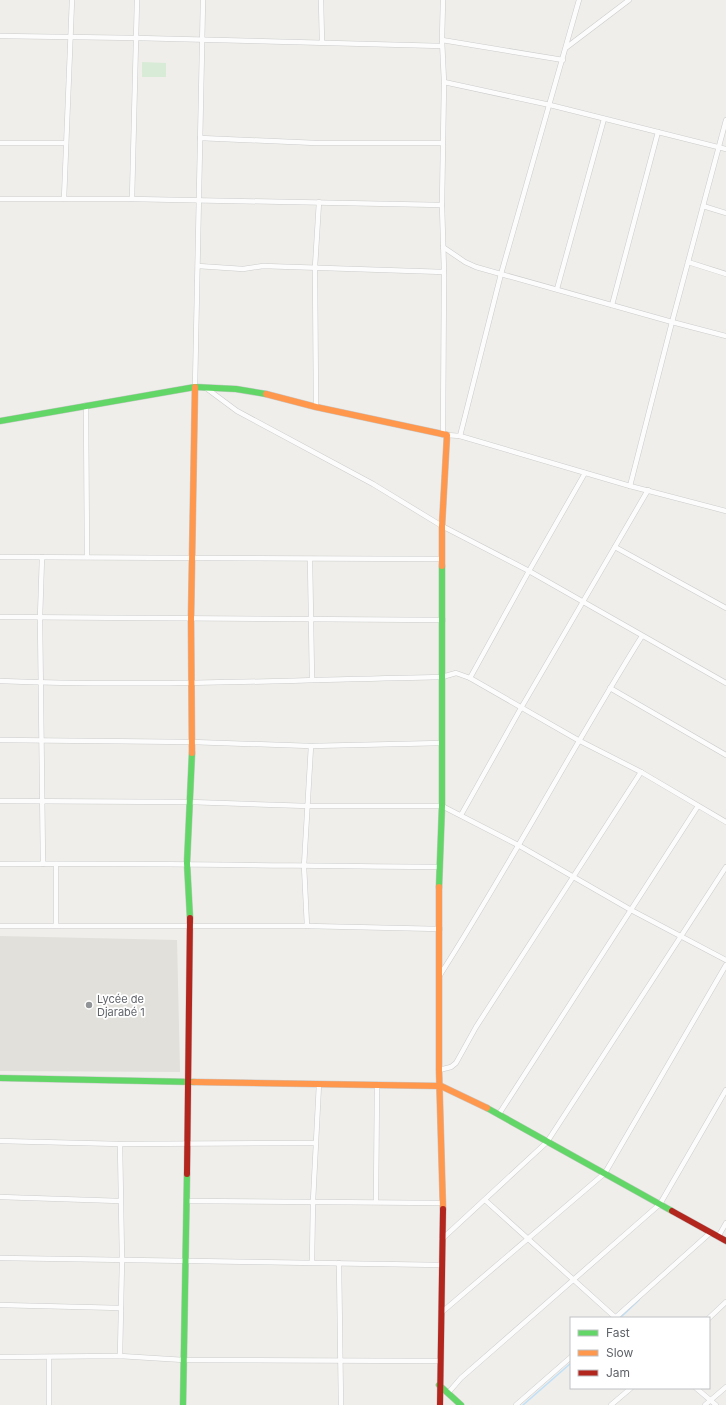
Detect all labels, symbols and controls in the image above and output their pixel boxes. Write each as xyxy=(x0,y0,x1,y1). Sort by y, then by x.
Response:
place label: Lycée de Djarabé 1 xyxy=(97,992,145,1019)
marker: Lycée de Djarabé 1 xyxy=(84,1000,94,1010)
legend xyxy=(570,1317,710,1389)
text: Fast xyxy=(606,1325,630,1340)
text: Slow xyxy=(606,1345,634,1360)
text: Jam xyxy=(606,1365,630,1380)

